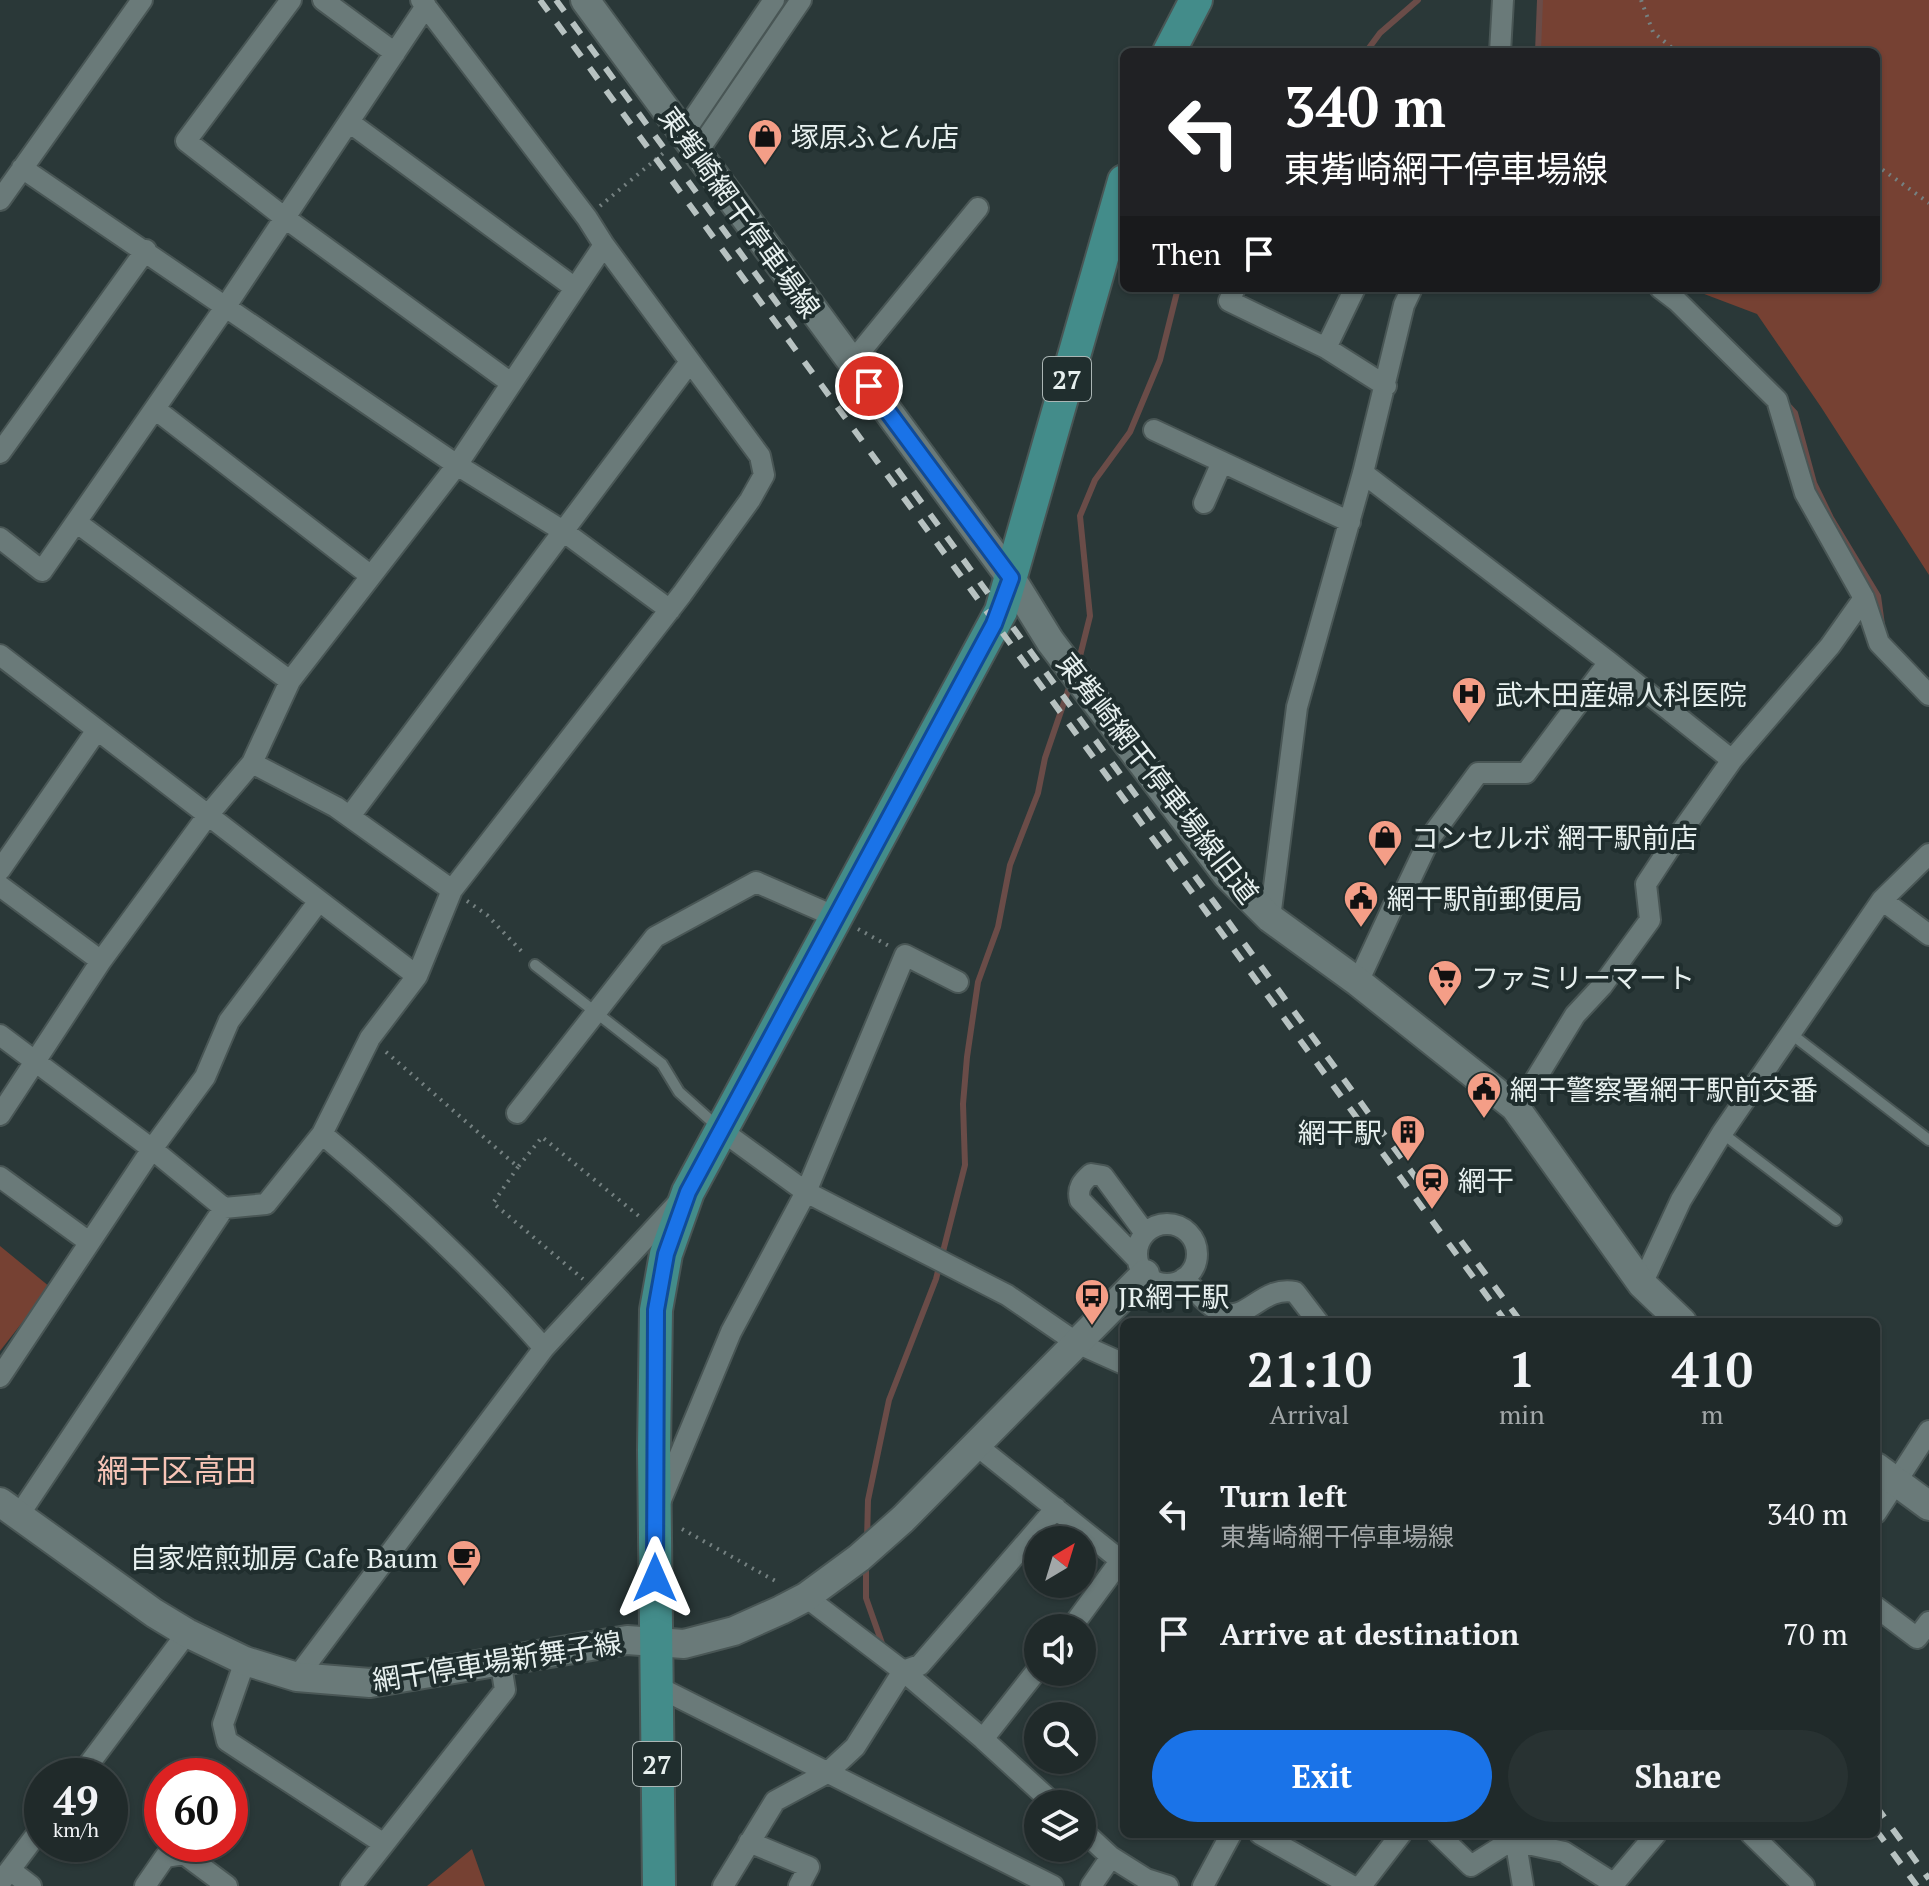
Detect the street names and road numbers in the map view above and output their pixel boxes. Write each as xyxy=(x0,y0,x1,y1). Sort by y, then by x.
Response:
street label: 東觜崎網干停車場線 xyxy=(651,99,829,325)
road number: 27 xyxy=(1043,357,1091,401)
street label: 東觜崎網干停車場線旧道 xyxy=(1049,645,1267,911)
street label: 網干停車場新舞子線 xyxy=(370,1623,624,1699)
road number: 27 xyxy=(633,1742,681,1786)

